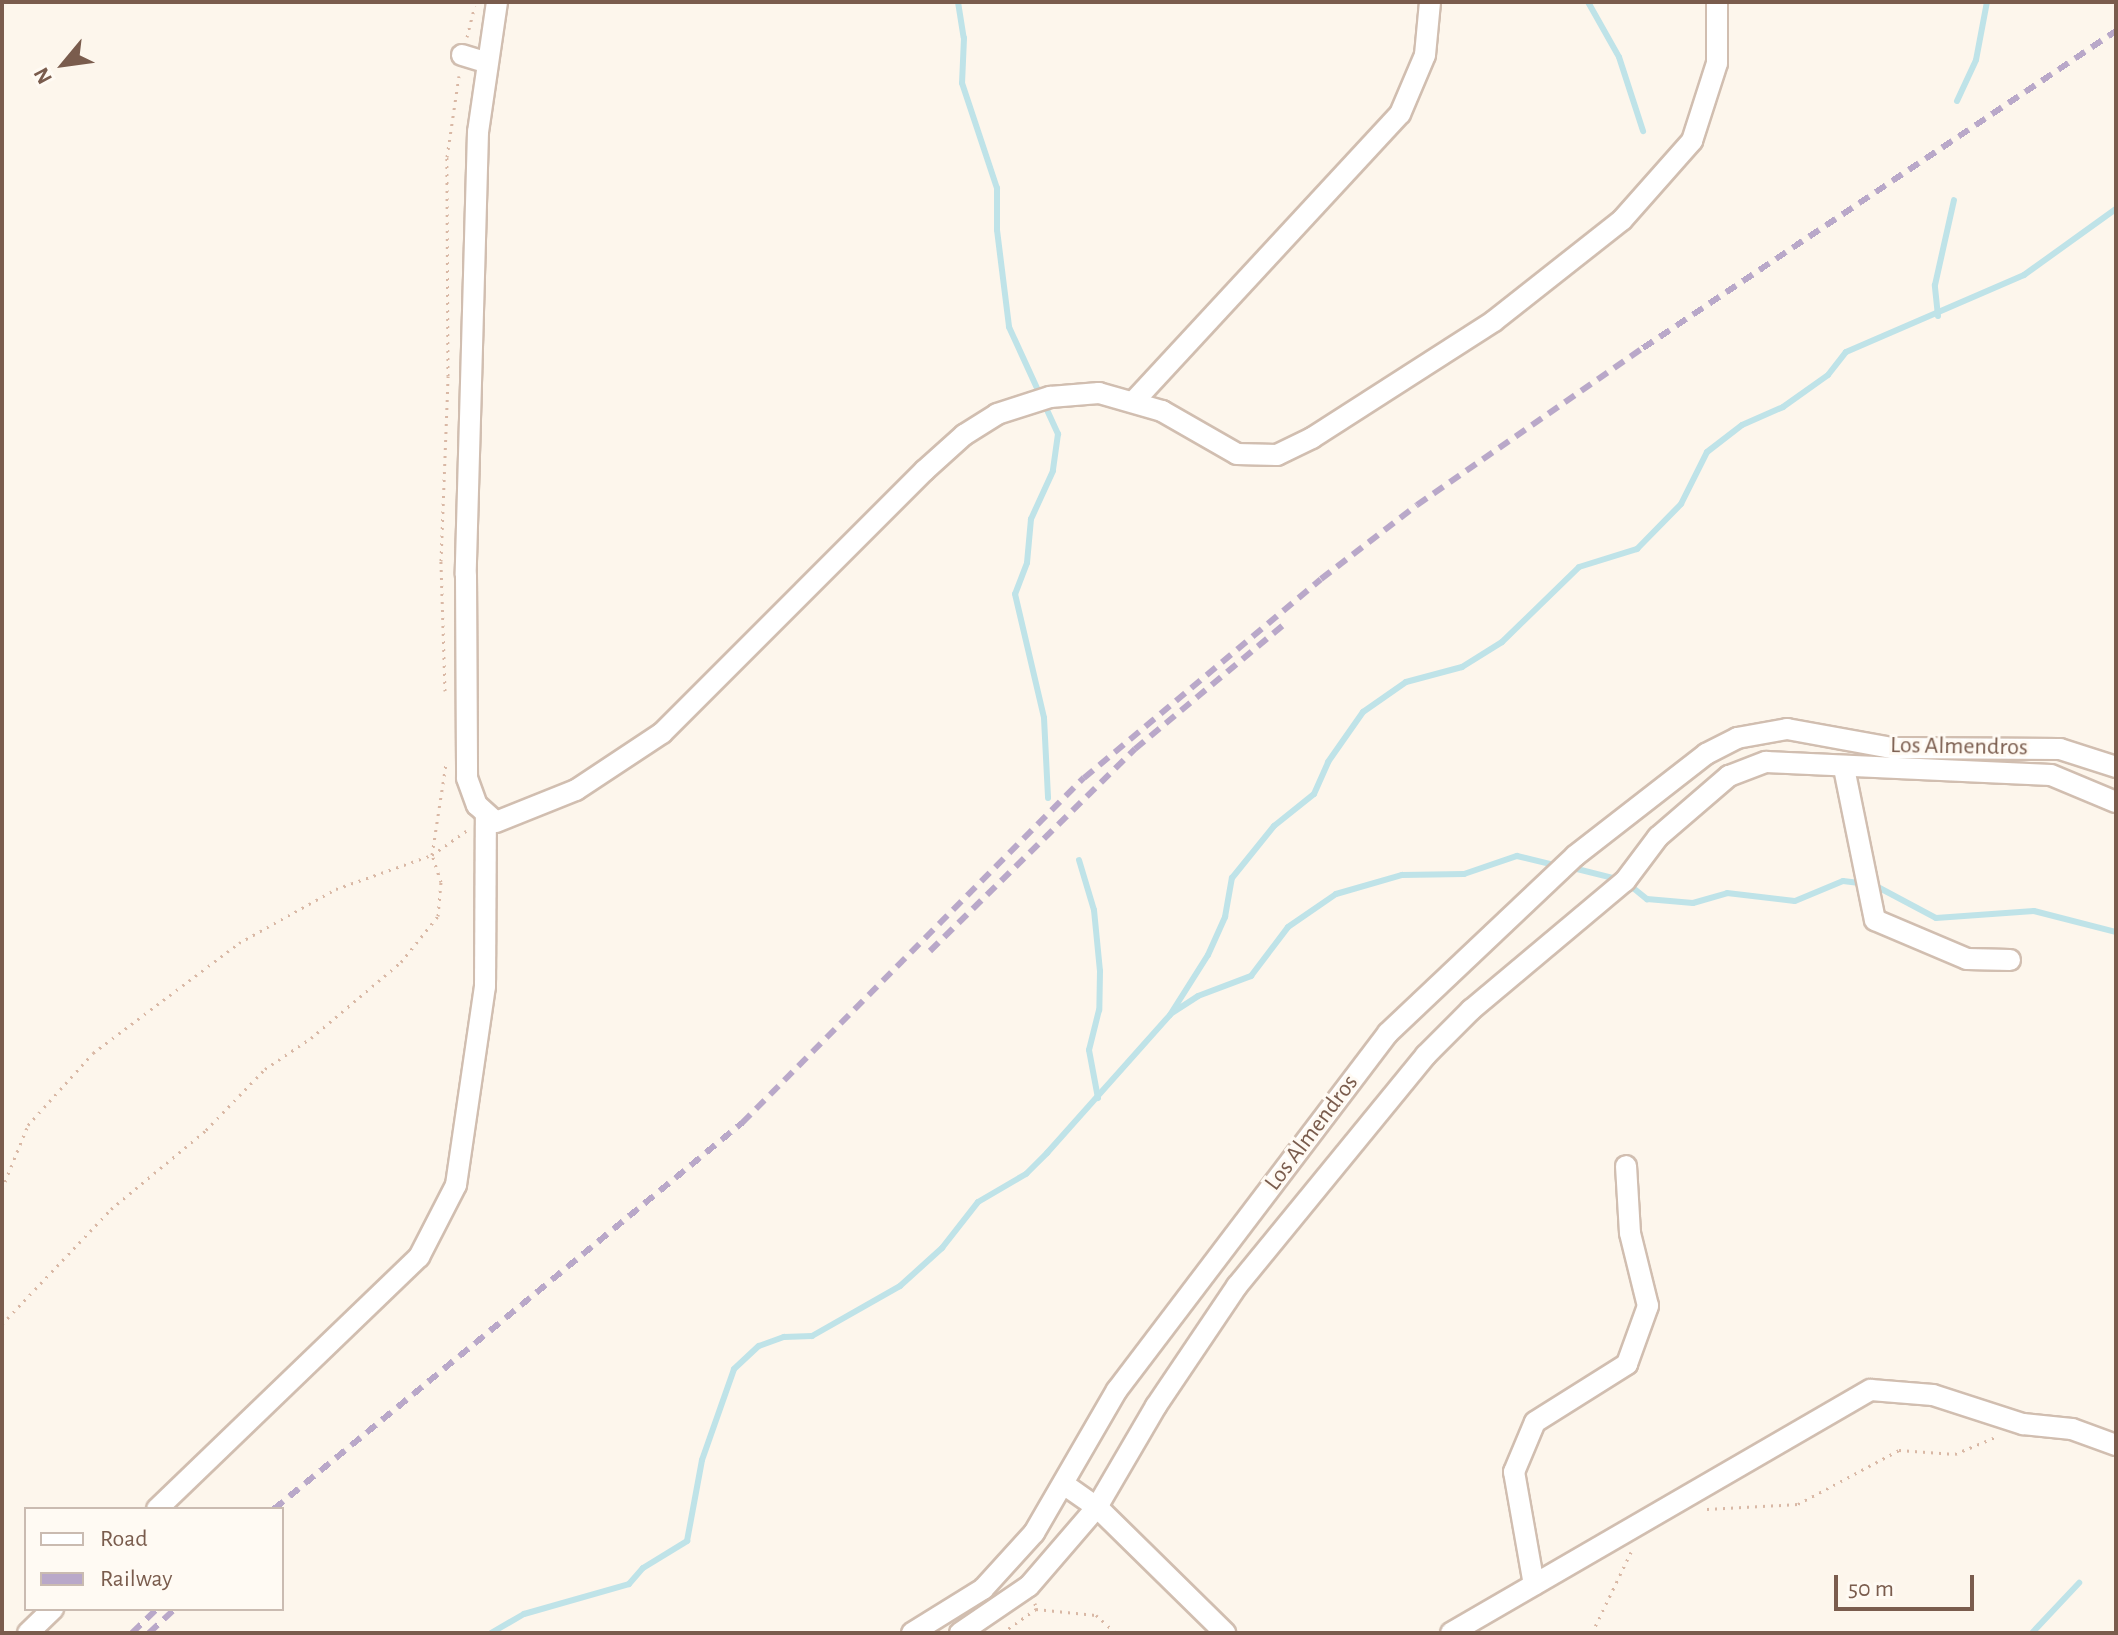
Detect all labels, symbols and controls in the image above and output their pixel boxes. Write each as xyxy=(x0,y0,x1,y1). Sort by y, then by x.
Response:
north arrow xyxy=(24,24,104,104)
text: N xyxy=(30,64,56,88)
street label: Los Almendros xyxy=(1890,731,2028,763)
street label: Los Almendros xyxy=(1259,1069,1365,1197)
legend xyxy=(24,1507,284,1611)
text: Road xyxy=(100,1527,148,1551)
scale bar xyxy=(1838,1559,1978,1609)
text: Railway xyxy=(100,1567,172,1591)
text: 50 m xyxy=(1848,1577,1894,1601)

